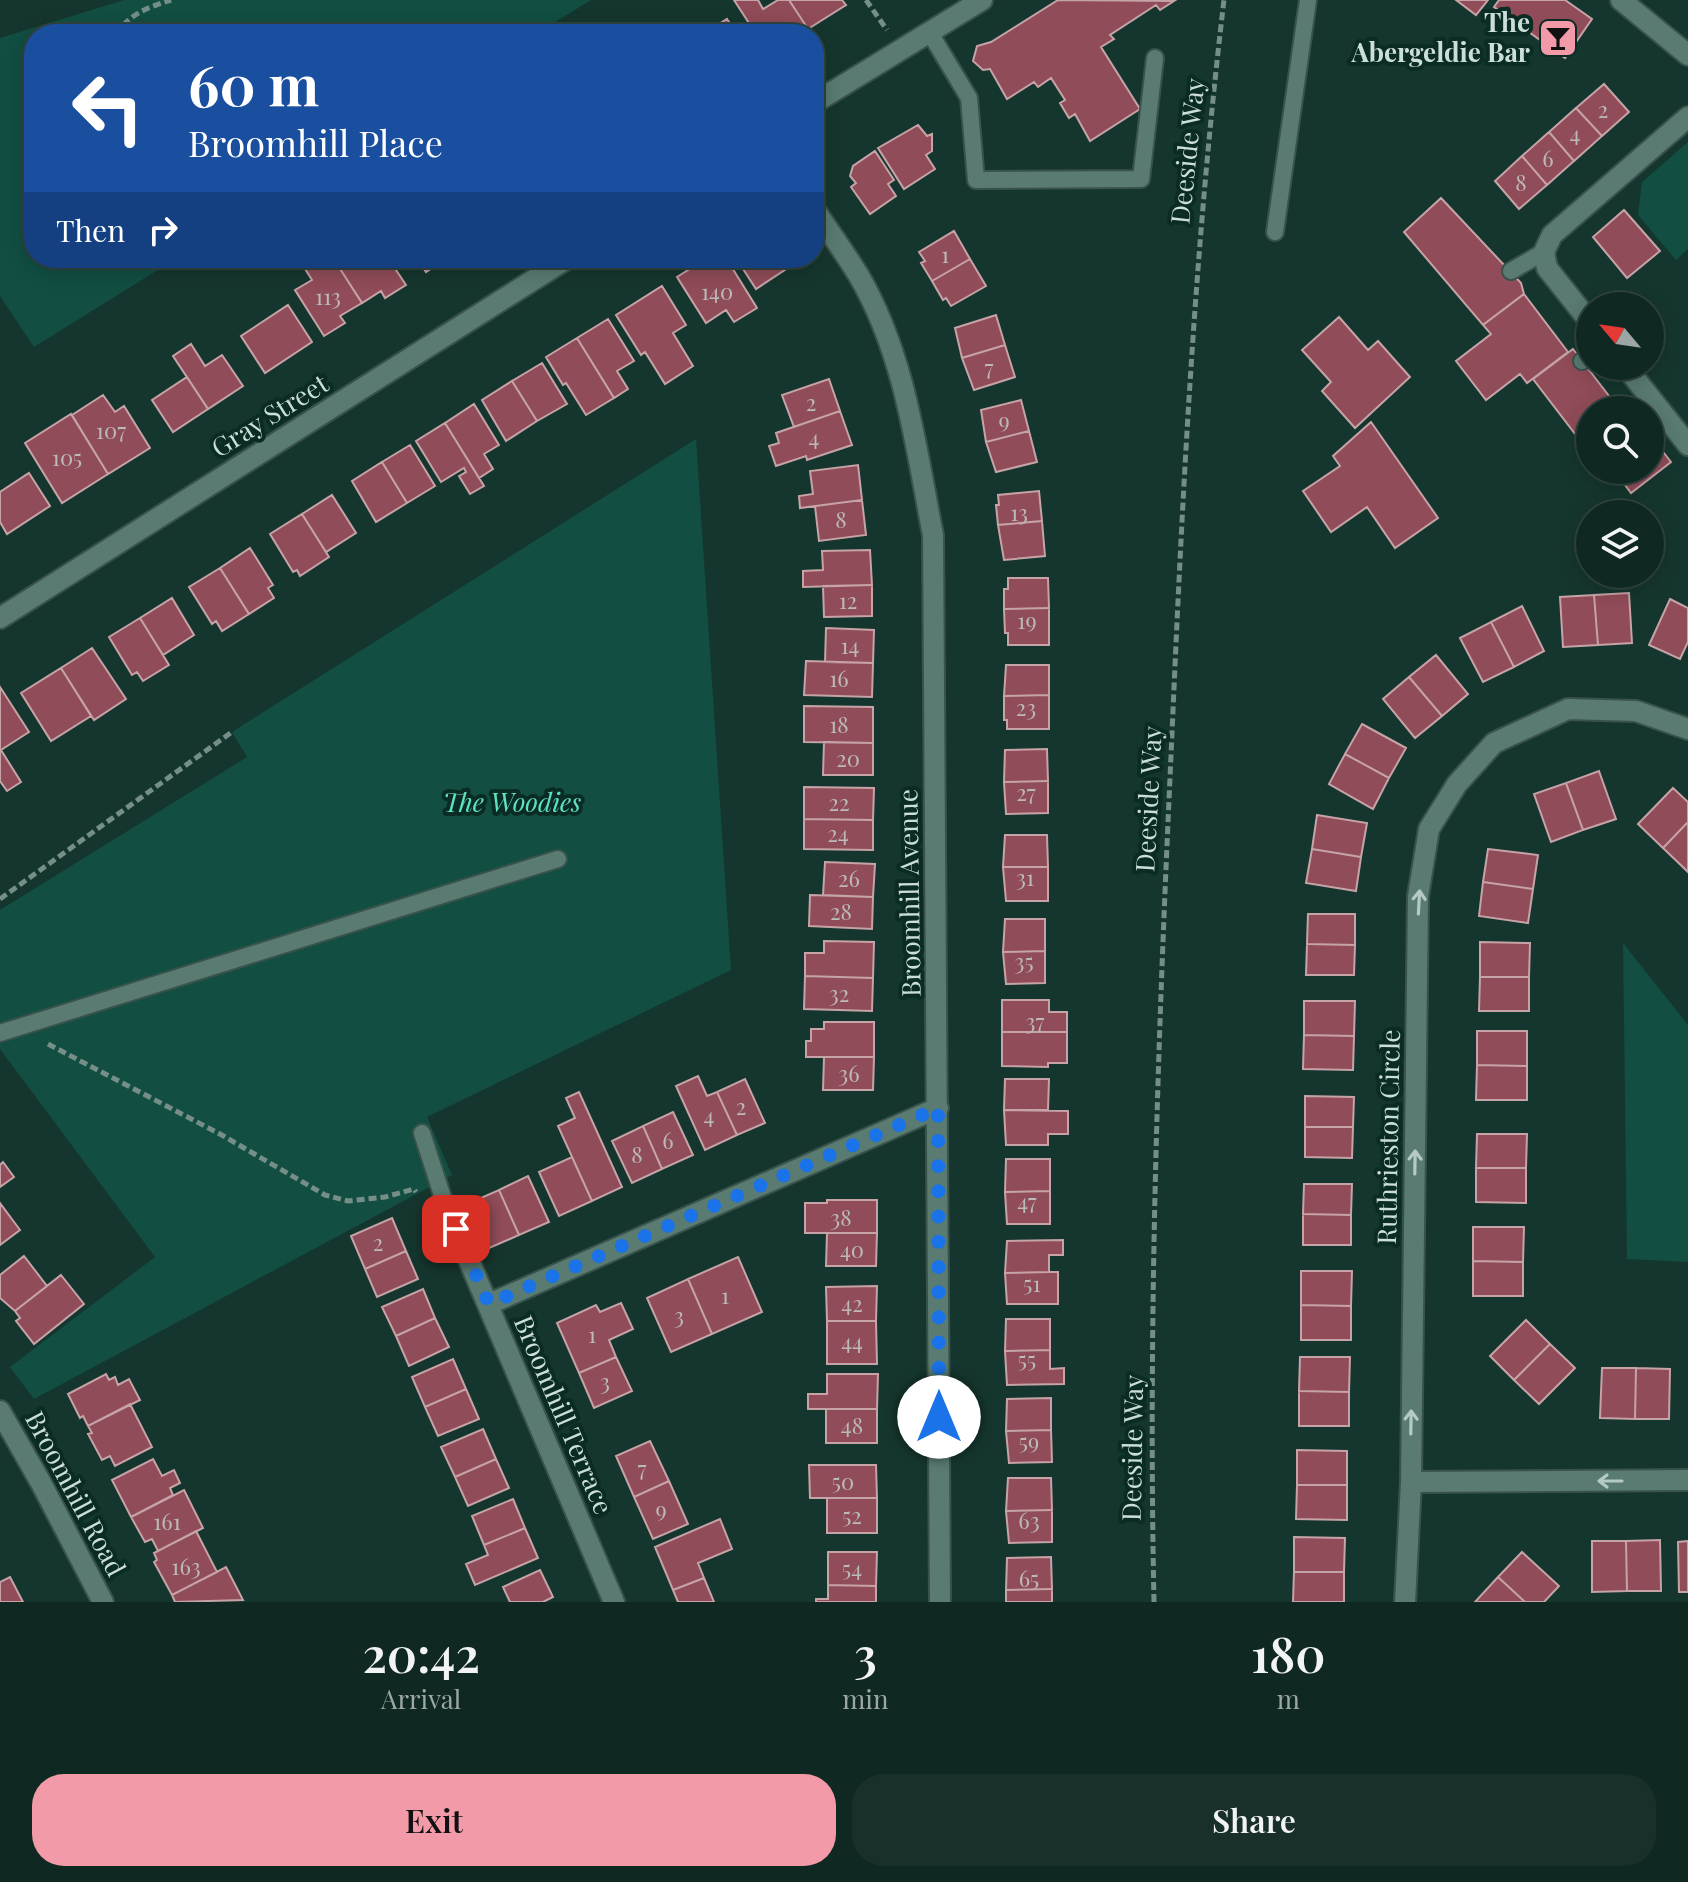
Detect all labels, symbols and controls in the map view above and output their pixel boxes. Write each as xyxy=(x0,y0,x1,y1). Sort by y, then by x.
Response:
place label: The Abergeldie Bar xyxy=(1350,4,1530,69)
bar icon: The Abergeldie Bar xyxy=(1537,17,1579,59)
text: 60 m xyxy=(188,46,319,121)
icon: left xyxy=(56,56,160,160)
street label: Deeside Way xyxy=(1161,76,1212,225)
house number: 2 xyxy=(1598,94,1608,124)
text: Broomhill Place xyxy=(188,118,443,166)
house number: 4 xyxy=(1570,118,1581,148)
house number: 6 xyxy=(1542,143,1554,173)
house number: 8 xyxy=(1515,167,1527,197)
icon: right xyxy=(141,208,185,252)
text: Then xyxy=(56,210,125,250)
house number: 1 xyxy=(941,239,949,269)
house number: 140 xyxy=(701,276,733,306)
house number: 113 xyxy=(315,281,341,311)
north arrow xyxy=(1576,292,1664,380)
map controls xyxy=(1576,292,1664,588)
house number: 7 xyxy=(985,352,994,382)
street label: Gray Street xyxy=(204,365,335,464)
house number: 2 xyxy=(806,387,816,417)
button: search xyxy=(1576,396,1664,484)
house number: 9 xyxy=(998,405,1010,435)
house number: 107 xyxy=(96,415,126,445)
house number: 4 xyxy=(809,422,820,452)
house number: 105 xyxy=(52,442,82,472)
house number: 13 xyxy=(1010,497,1028,527)
button: layers xyxy=(1576,500,1664,588)
house number: 8 xyxy=(835,504,847,534)
house number: 12 xyxy=(839,585,857,615)
house number: 19 xyxy=(1017,605,1037,635)
house number: 14 xyxy=(840,630,860,660)
house number: 16 xyxy=(829,663,849,693)
house number: 23 xyxy=(1016,692,1036,722)
house number: 18 xyxy=(829,709,849,739)
street label: Deeside Way xyxy=(1126,725,1169,873)
house number: 20 xyxy=(836,743,860,773)
house number: 27 xyxy=(1016,777,1036,807)
park label: The Woodies xyxy=(443,784,581,819)
house number: 22 xyxy=(828,787,850,817)
street label: Broomhill Avenue xyxy=(889,789,928,997)
house number: 24 xyxy=(827,818,849,848)
house number: 31 xyxy=(1016,862,1034,892)
house number: 26 xyxy=(838,863,860,893)
one-way arrow xyxy=(1411,889,1426,916)
house number: 28 xyxy=(830,896,852,926)
house number: 35 xyxy=(1014,946,1034,976)
house number: 32 xyxy=(829,978,849,1008)
house number: 37 xyxy=(1026,1006,1044,1036)
street label: Ruthrieston Circle xyxy=(1368,1029,1407,1245)
house number: 36 xyxy=(838,1058,860,1088)
house number: 2 xyxy=(736,1091,746,1121)
house number: 4 xyxy=(704,1100,715,1130)
house number: 6 xyxy=(662,1125,674,1155)
house number: 8 xyxy=(631,1139,643,1169)
one-way arrow xyxy=(1407,1149,1422,1176)
house number: 47 xyxy=(1017,1186,1037,1216)
pin xyxy=(422,1195,490,1263)
house number: 38 xyxy=(830,1202,852,1232)
icon: arrive xyxy=(434,1207,478,1251)
house number: 2 xyxy=(373,1227,383,1257)
house number: 40 xyxy=(840,1234,864,1264)
house number: 51 xyxy=(1023,1268,1041,1298)
house number: 1 xyxy=(721,1280,729,1310)
house number: 42 xyxy=(841,1288,863,1318)
house number: 3 xyxy=(674,1300,684,1330)
street label: Broomhill Terrace xyxy=(507,1310,622,1519)
house number: 1 xyxy=(588,1319,596,1349)
house number: 44 xyxy=(841,1326,863,1356)
house number: 55 xyxy=(1018,1344,1036,1374)
house number: 3 xyxy=(600,1366,610,1396)
street label: Deeside Way xyxy=(1113,1374,1150,1521)
position arrow xyxy=(897,1375,981,1459)
street label: Broomhill Road xyxy=(18,1405,135,1582)
one-way arrow xyxy=(1404,1409,1419,1436)
house number: 48 xyxy=(841,1410,863,1440)
house number: 59 xyxy=(1019,1426,1039,1456)
house number: 7 xyxy=(638,1453,647,1483)
house number: 50 xyxy=(832,1466,854,1496)
one-way arrow xyxy=(1597,1473,1624,1489)
house number: 9 xyxy=(655,1494,667,1524)
house number: 52 xyxy=(842,1500,862,1530)
house number: 63 xyxy=(1018,1505,1040,1535)
house number: 161 xyxy=(153,1506,181,1536)
house number: 163 xyxy=(171,1551,201,1581)
house number: 54 xyxy=(842,1553,862,1583)
house number: 65 xyxy=(1019,1563,1039,1593)
text: 20:42 xyxy=(362,1621,480,1685)
text: 3 xyxy=(854,1621,877,1685)
text: 180 xyxy=(1251,1621,1326,1685)
text: Arrival xyxy=(381,1681,461,1716)
text: min xyxy=(842,1681,888,1716)
text: m xyxy=(1277,1681,1300,1716)
button: Exit xyxy=(32,1774,836,1866)
button: Share xyxy=(852,1774,1656,1866)

